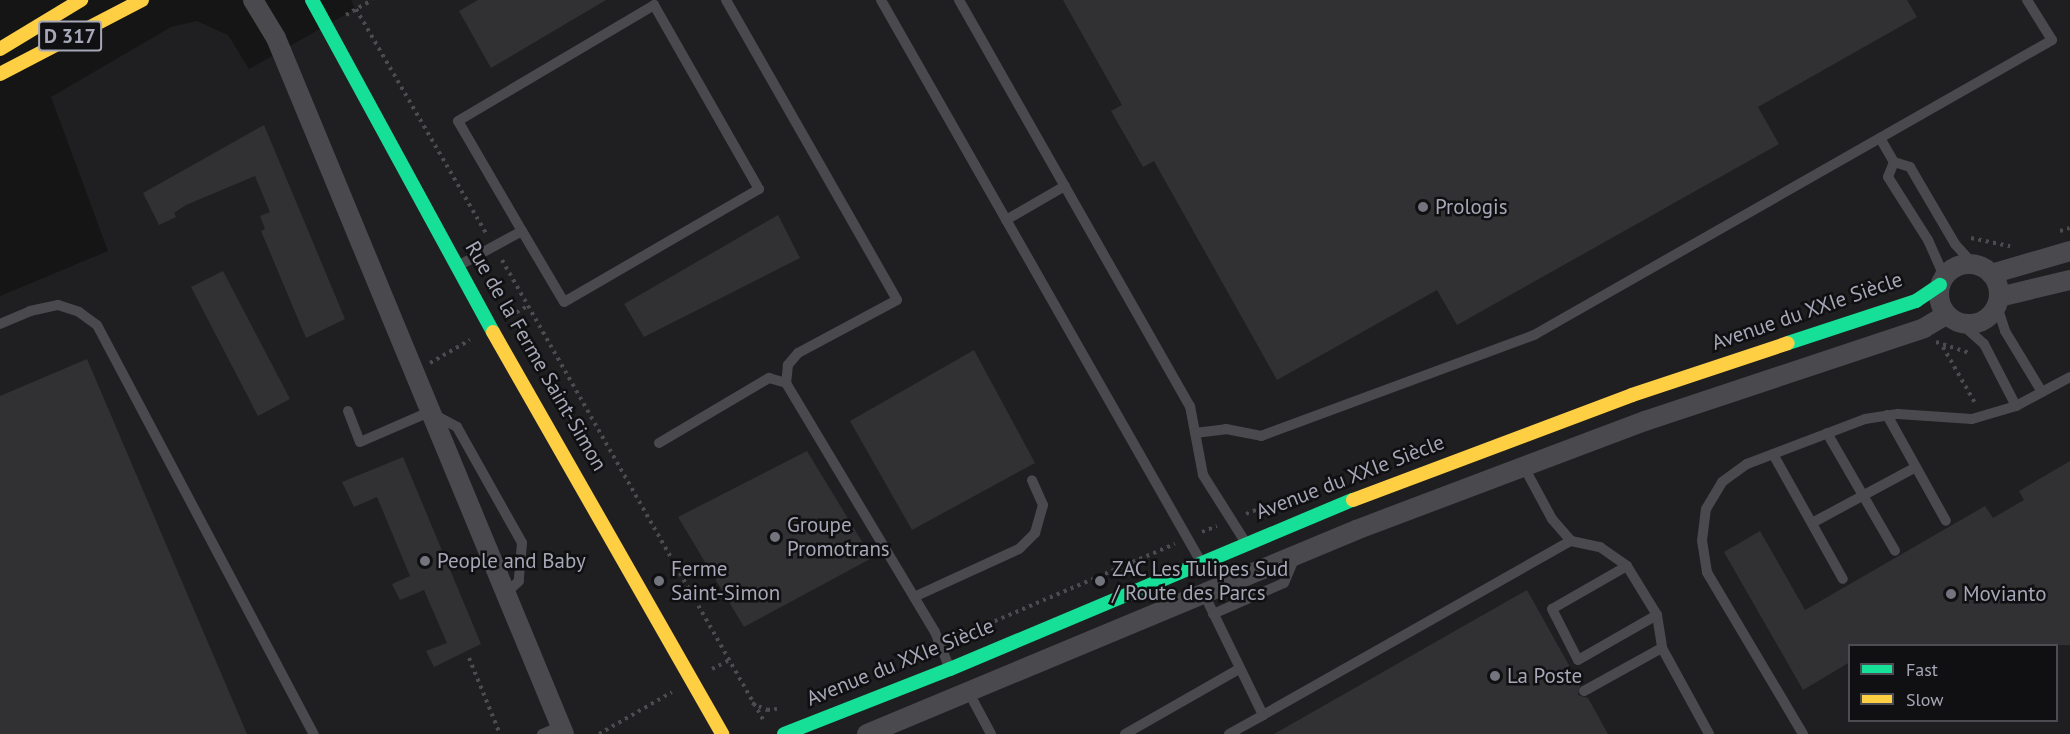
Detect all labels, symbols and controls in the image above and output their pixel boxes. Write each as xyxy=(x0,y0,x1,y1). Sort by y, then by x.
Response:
road number: D 317 xyxy=(37,19,103,53)
place label: Prologis xyxy=(1435,194,1508,220)
marker: Prologis xyxy=(1416,200,1430,214)
street label: Rue de la Ferme Saint-Simon xyxy=(460,237,612,475)
street label: Avenue du XXIe Siècle xyxy=(1708,266,1906,356)
street label: Avenue du XXIe Siècle xyxy=(1252,429,1448,525)
place label: Groupe Promotrans xyxy=(787,512,890,562)
marker: Groupe Promotrans xyxy=(768,530,782,544)
place label: People and Baby xyxy=(437,548,586,574)
marker: People and Baby xyxy=(418,554,432,568)
place label: Ferme Saint-Simon xyxy=(671,556,780,606)
place label: ZAC Les Tulipes Sud / Route des Parcs xyxy=(1112,556,1290,606)
marker: Ferme Saint-Simon xyxy=(652,574,666,588)
marker: ZAC Les Tulipes Sud / Route des Parcs xyxy=(1093,574,1107,588)
place label: Movianto xyxy=(1963,581,2046,607)
marker: Movianto xyxy=(1944,587,1958,601)
street label: Avenue du XXIe Siècle xyxy=(802,613,998,711)
legend xyxy=(1848,644,2058,722)
text: Fast xyxy=(1906,658,1938,681)
place label: La Poste xyxy=(1507,663,1582,689)
marker: La Poste xyxy=(1488,669,1502,683)
text: Slow xyxy=(1906,688,1944,711)

